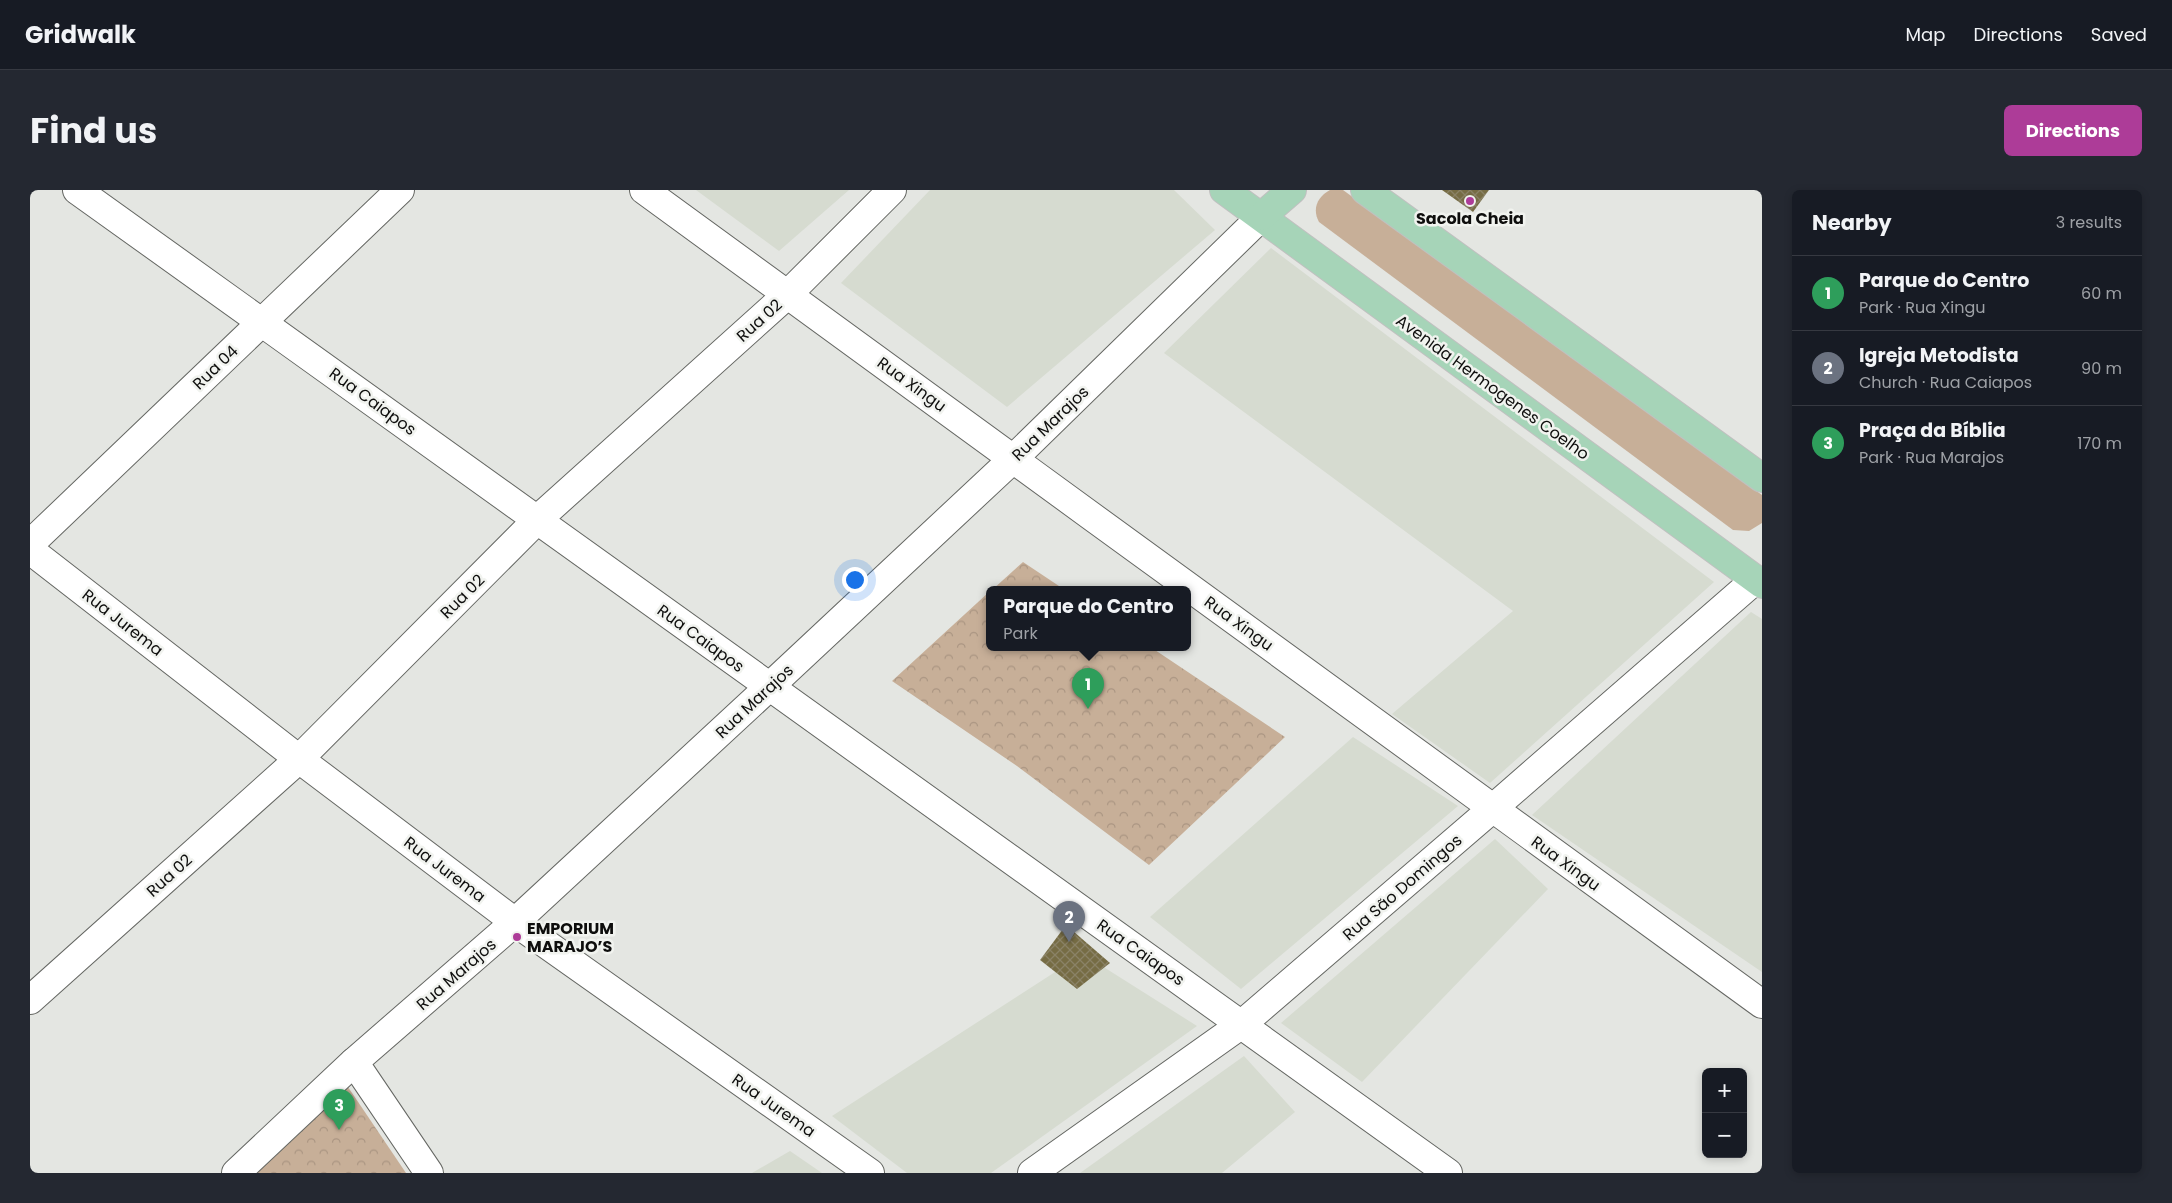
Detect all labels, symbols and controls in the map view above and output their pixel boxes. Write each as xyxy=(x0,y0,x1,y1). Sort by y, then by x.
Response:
text: Gridwalk xyxy=(25,18,136,51)
text: Map xyxy=(1906,22,1945,47)
text: Directions xyxy=(1973,22,2063,47)
text: Saved xyxy=(2091,22,2147,47)
button: Directions xyxy=(2004,105,2142,156)
text: Find us xyxy=(30,106,157,155)
marker: Sacola Cheia xyxy=(1464,195,1476,207)
place label: Sacola Cheia xyxy=(1416,207,1524,230)
text: Nearby xyxy=(1812,208,1892,237)
text: 3 results xyxy=(2056,211,2122,234)
text: Parque do Centro xyxy=(1859,267,2029,294)
text: 1 xyxy=(1825,282,1831,305)
text: 60 m xyxy=(2081,282,2122,305)
street label: Rua 02 xyxy=(731,294,787,347)
text: Park · Rua Xingu xyxy=(1859,296,1985,319)
street label: Avenida Hermogenes Coelho xyxy=(1391,309,1594,465)
street label: Rua 04 xyxy=(188,340,243,395)
text: Igreja Metodista xyxy=(1859,342,2019,369)
street label: Rua Xingu xyxy=(872,352,951,417)
text: 2 xyxy=(1823,357,1833,380)
text: 90 m xyxy=(2081,357,2122,380)
street label: Rua Caiapos xyxy=(325,362,421,441)
text: Church · Rua Caiapos xyxy=(1859,371,2032,394)
street label: Rua Marajos xyxy=(1007,381,1094,466)
text: Praça da Bíblia xyxy=(1859,417,2006,444)
text: 3 xyxy=(1823,432,1833,455)
text: 170 m xyxy=(2077,432,2122,455)
text: Park · Rua Marajos xyxy=(1859,446,2004,469)
your location xyxy=(842,567,868,593)
street label: Rua 02 xyxy=(435,569,490,624)
street label: Rua Jurema xyxy=(77,583,168,661)
popup xyxy=(986,586,1191,651)
street label: Rua Xingu xyxy=(1199,591,1278,656)
text: Parque do Centro xyxy=(1003,593,1174,620)
street label: Rua Caiapos xyxy=(653,599,749,678)
text: Park xyxy=(1003,622,1038,645)
street label: Rua Marajos xyxy=(710,659,798,744)
pin: 1 xyxy=(1072,668,1104,709)
street label: Rua São Domingos xyxy=(1338,829,1467,946)
street label: Rua Jurema xyxy=(399,831,490,908)
street label: Rua Xingu xyxy=(1526,831,1605,896)
street label: Rua 02 xyxy=(141,849,197,902)
pin: 2 xyxy=(1053,901,1085,942)
street label: Rua Caiapos xyxy=(1092,914,1189,991)
place label: EMPORIUM MARAJO’S xyxy=(527,917,614,958)
marker: EMPORIUM MARAJO’S xyxy=(511,931,523,943)
street label: Rua Marajos xyxy=(411,933,501,1016)
street label: Rua Jurema xyxy=(727,1068,820,1143)
map controls xyxy=(1702,1068,1747,1158)
button: + xyxy=(1702,1068,1747,1113)
pin: 3 xyxy=(323,1089,355,1130)
button: − xyxy=(1702,1113,1747,1158)

